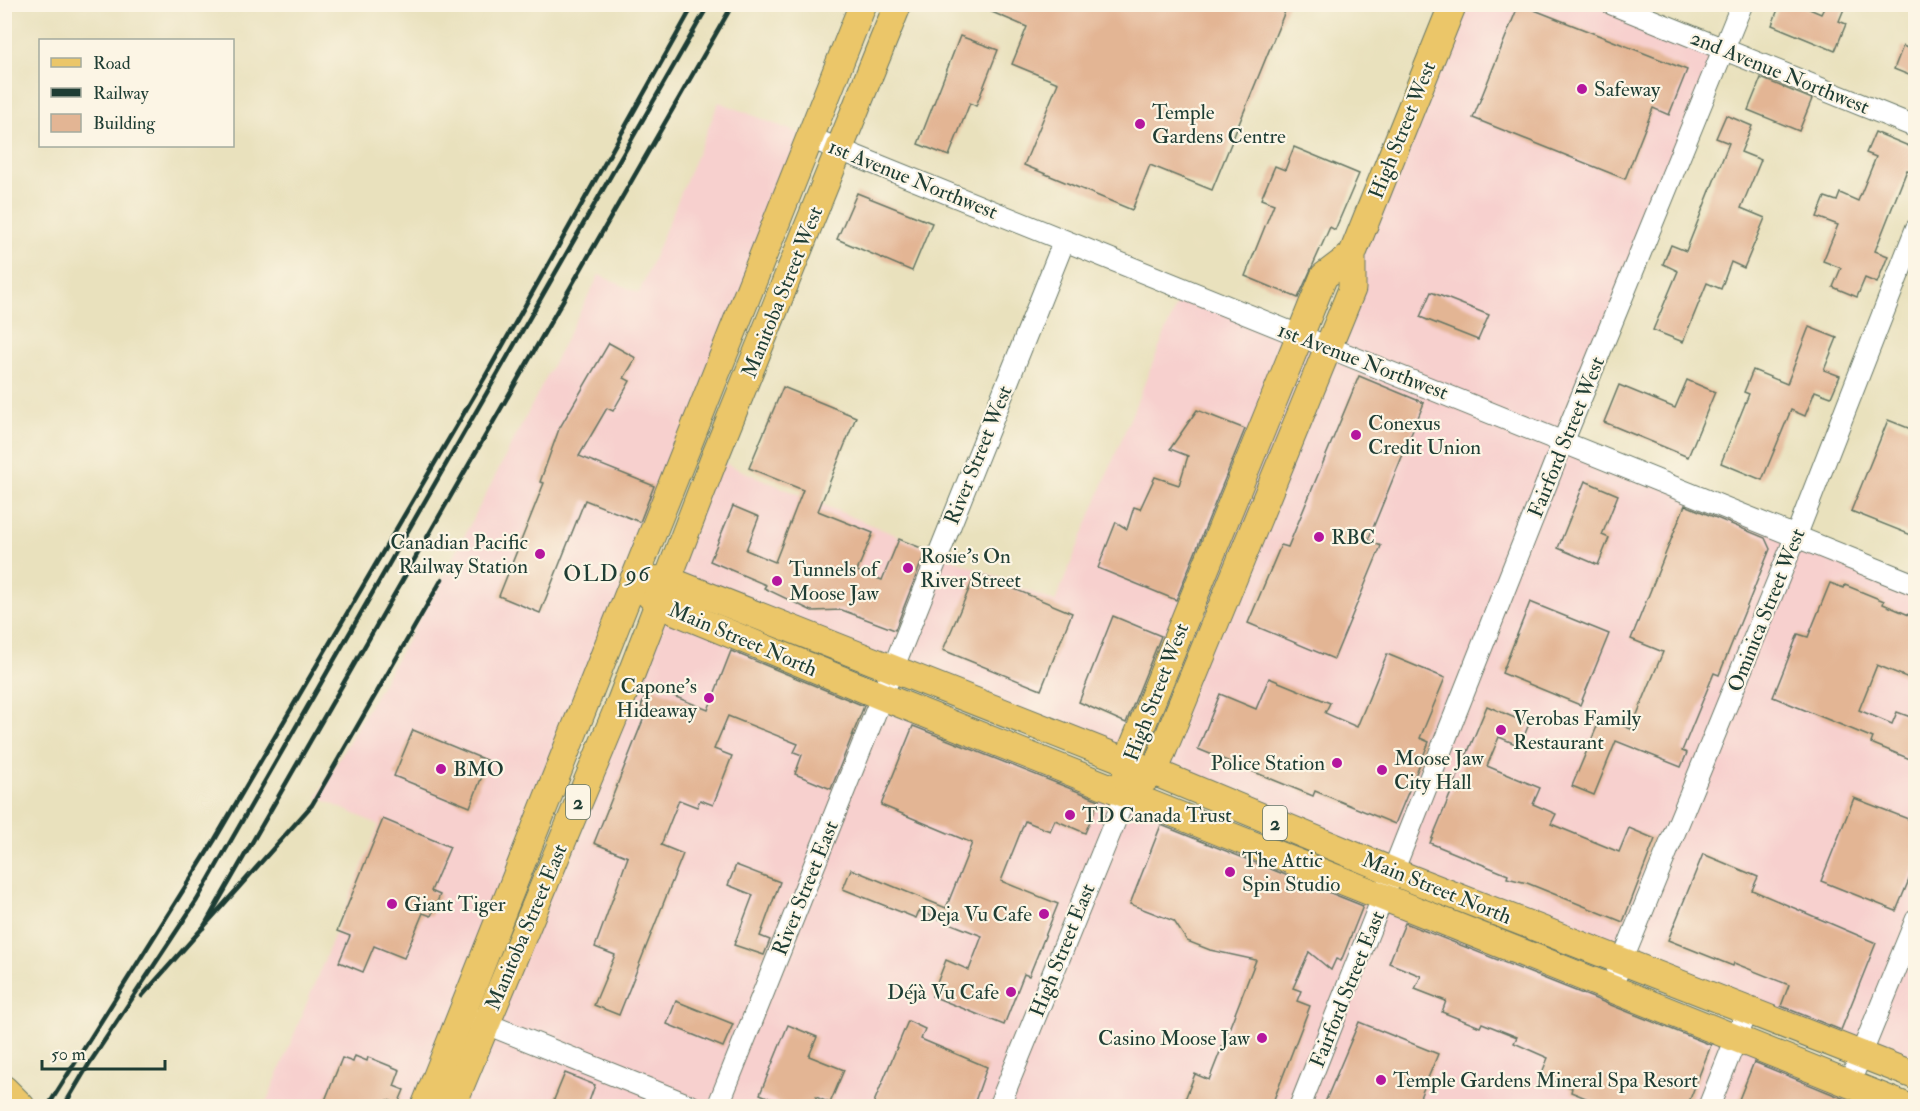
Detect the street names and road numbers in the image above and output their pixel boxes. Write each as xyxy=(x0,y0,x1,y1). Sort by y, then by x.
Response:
street label: 2nd Avenue Northwest xyxy=(1686,24,1873,121)
street label: High Street West xyxy=(1363,57,1442,203)
street label: 1st Avenue Northwest xyxy=(824,133,1002,226)
street label: Manitoba Street West xyxy=(736,202,829,382)
street label: 1st Avenue Northwest xyxy=(1274,317,1452,406)
street label: Fairford Street West xyxy=(1522,353,1611,522)
street label: River Street West xyxy=(938,381,1019,529)
street label: Ominica Street West xyxy=(1721,524,1812,696)
street label: Main Street North xyxy=(664,596,821,683)
street label: High Street West xyxy=(1118,619,1195,765)
road number: 2 xyxy=(566,785,590,819)
road number: 2 xyxy=(1263,806,1287,840)
street label: River Street East xyxy=(766,817,845,960)
street label: Manitoba Street East xyxy=(479,840,574,1014)
street label: Main Street North xyxy=(1358,846,1515,931)
street label: High Street East xyxy=(1023,879,1102,1021)
street label: Fairford Street East xyxy=(1304,907,1391,1072)

